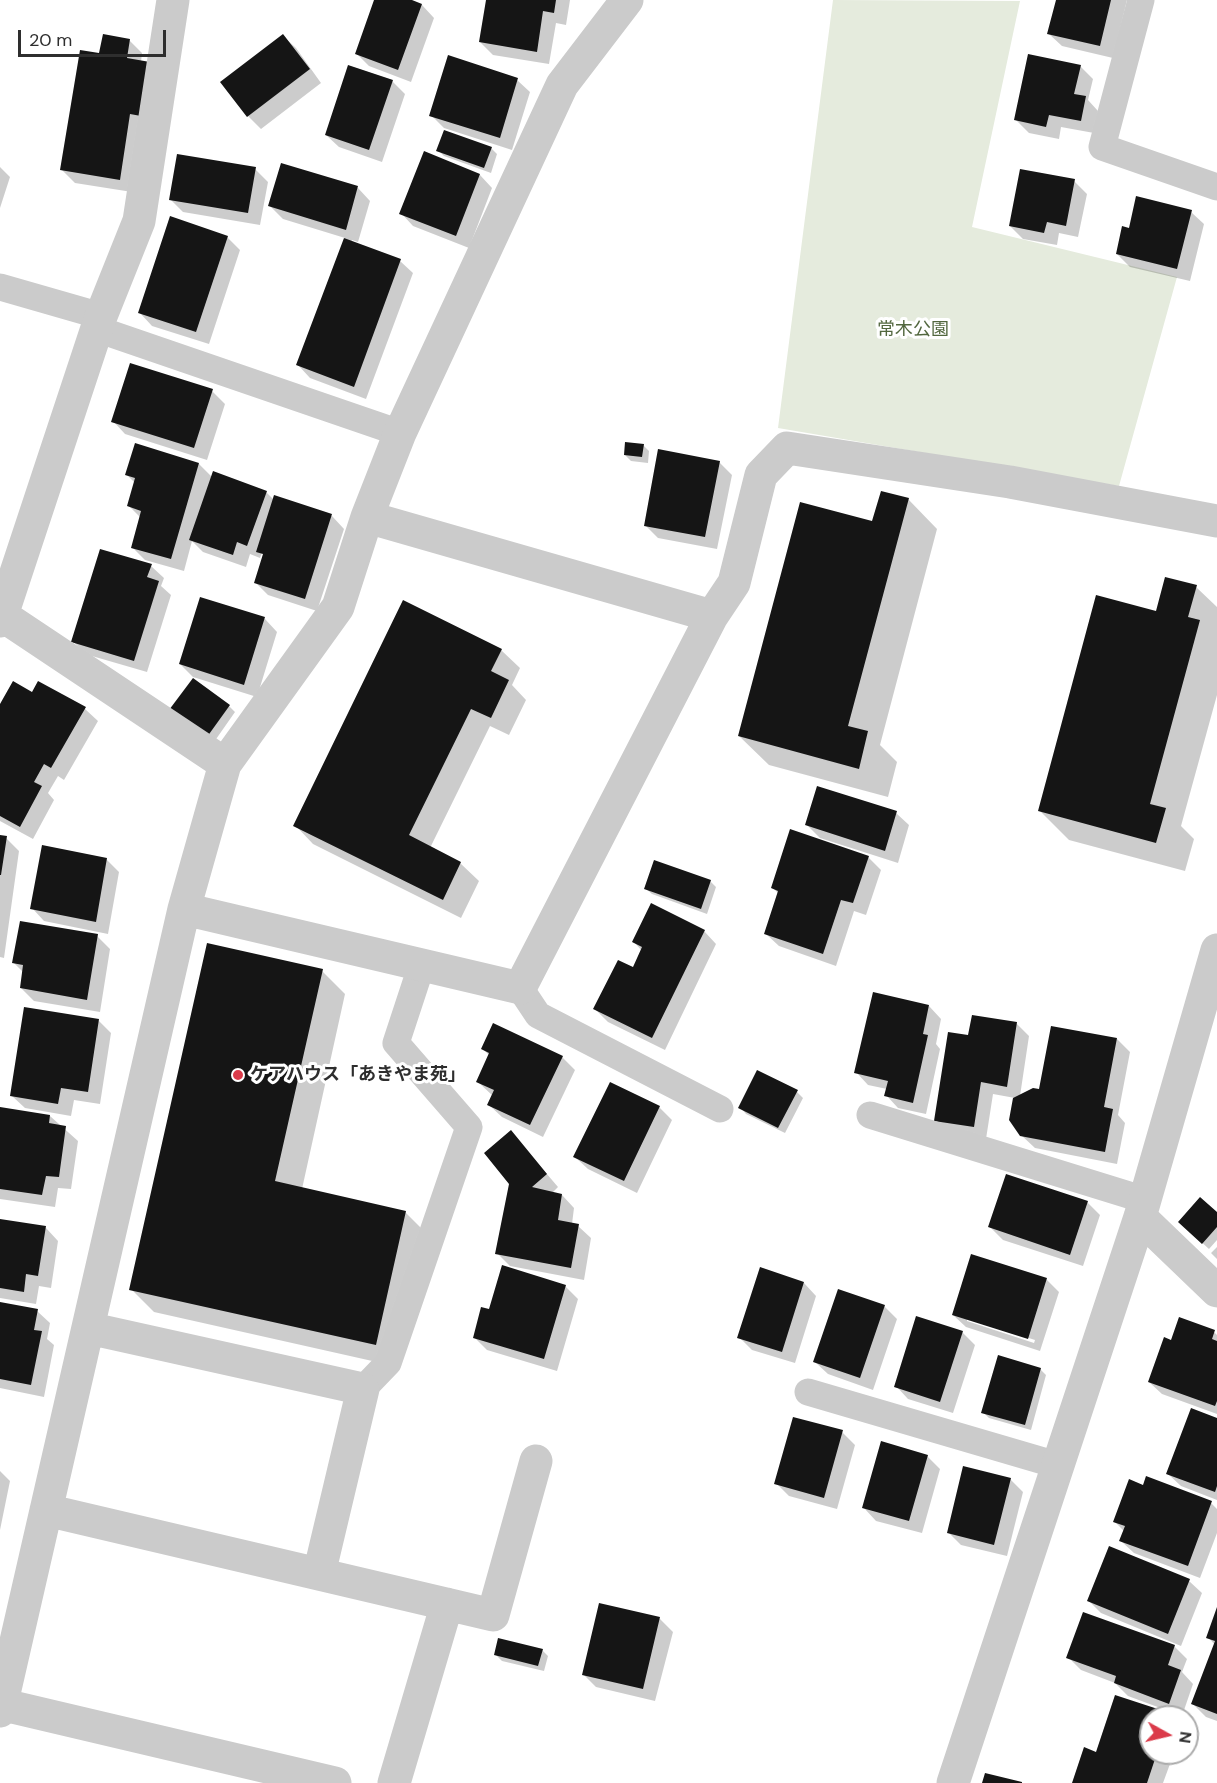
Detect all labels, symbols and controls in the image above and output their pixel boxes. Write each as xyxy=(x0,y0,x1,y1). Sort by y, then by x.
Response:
scale bar xyxy=(21,18,170,56)
text: 20 m xyxy=(29,28,72,52)
park label: 常木公園 xyxy=(877,319,949,341)
place label: ケアハウス「あきやま苑」 xyxy=(250,1064,466,1086)
marker: ケアハウス「あきやま苑」 xyxy=(231,1068,245,1082)
north arrow xyxy=(1139,1705,1199,1765)
text: N xyxy=(1174,1730,1197,1745)

